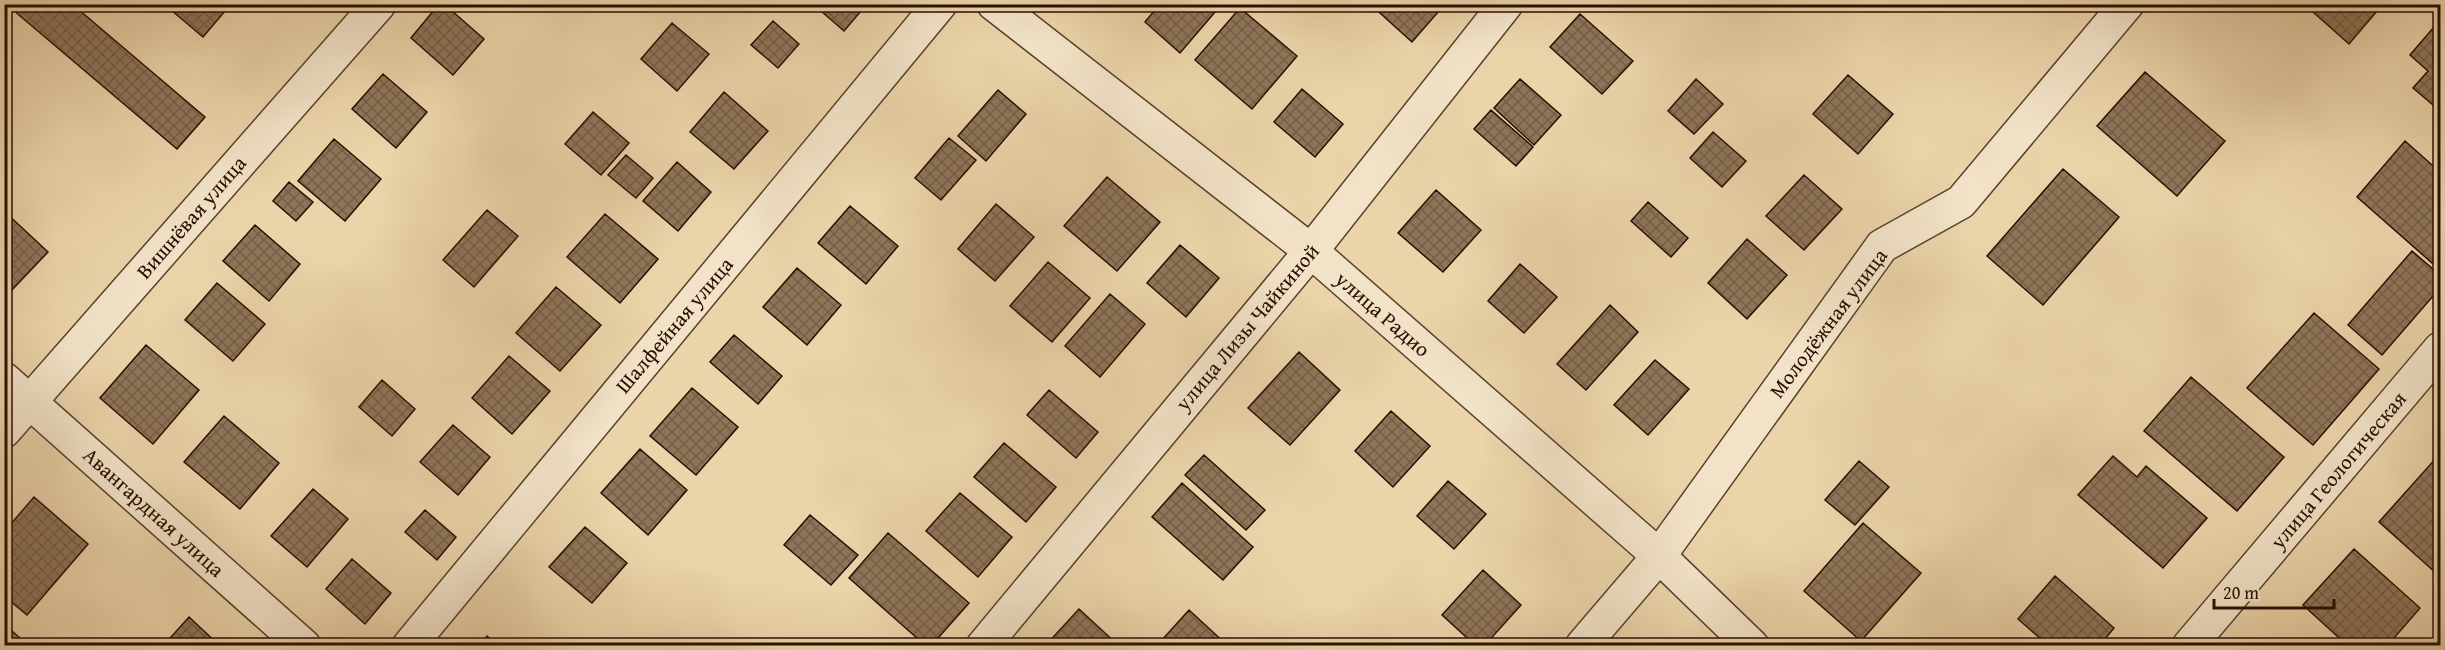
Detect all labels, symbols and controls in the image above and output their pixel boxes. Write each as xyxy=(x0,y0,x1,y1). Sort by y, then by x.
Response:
street label: Вишнёвая улица xyxy=(129,149,253,285)
street label: улица Лизы Чайкиной xyxy=(1167,237,1326,418)
street label: Молодёжная улица xyxy=(1761,242,1895,404)
street label: Шалфейная улица xyxy=(608,250,740,400)
street label: улица Радио xyxy=(1328,263,1437,364)
street label: улица Геологическая xyxy=(2262,384,2414,556)
street label: Авангардная улица xyxy=(76,440,232,584)
scale bar xyxy=(2214,572,2334,610)
text: 20 m xyxy=(2223,579,2259,606)

